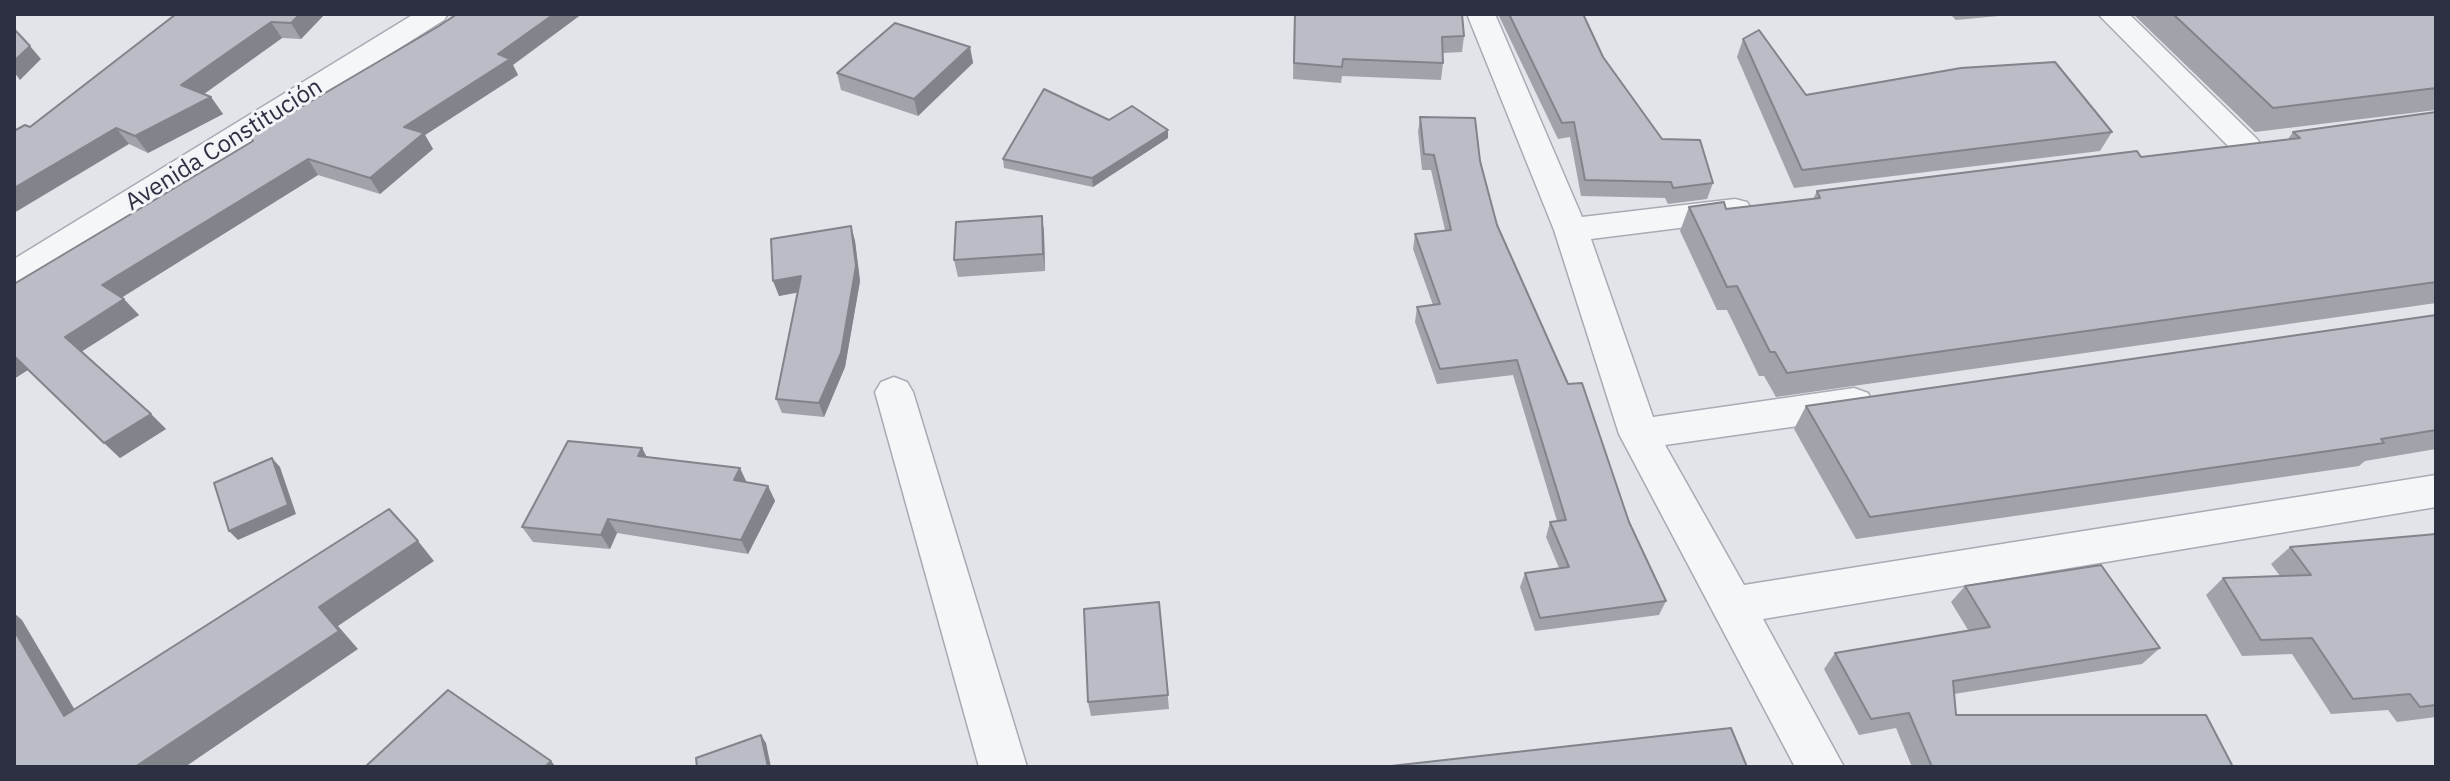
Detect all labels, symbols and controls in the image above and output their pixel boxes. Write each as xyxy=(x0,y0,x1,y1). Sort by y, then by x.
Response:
street label: Avenida Constitución xyxy=(120,73,328,217)

